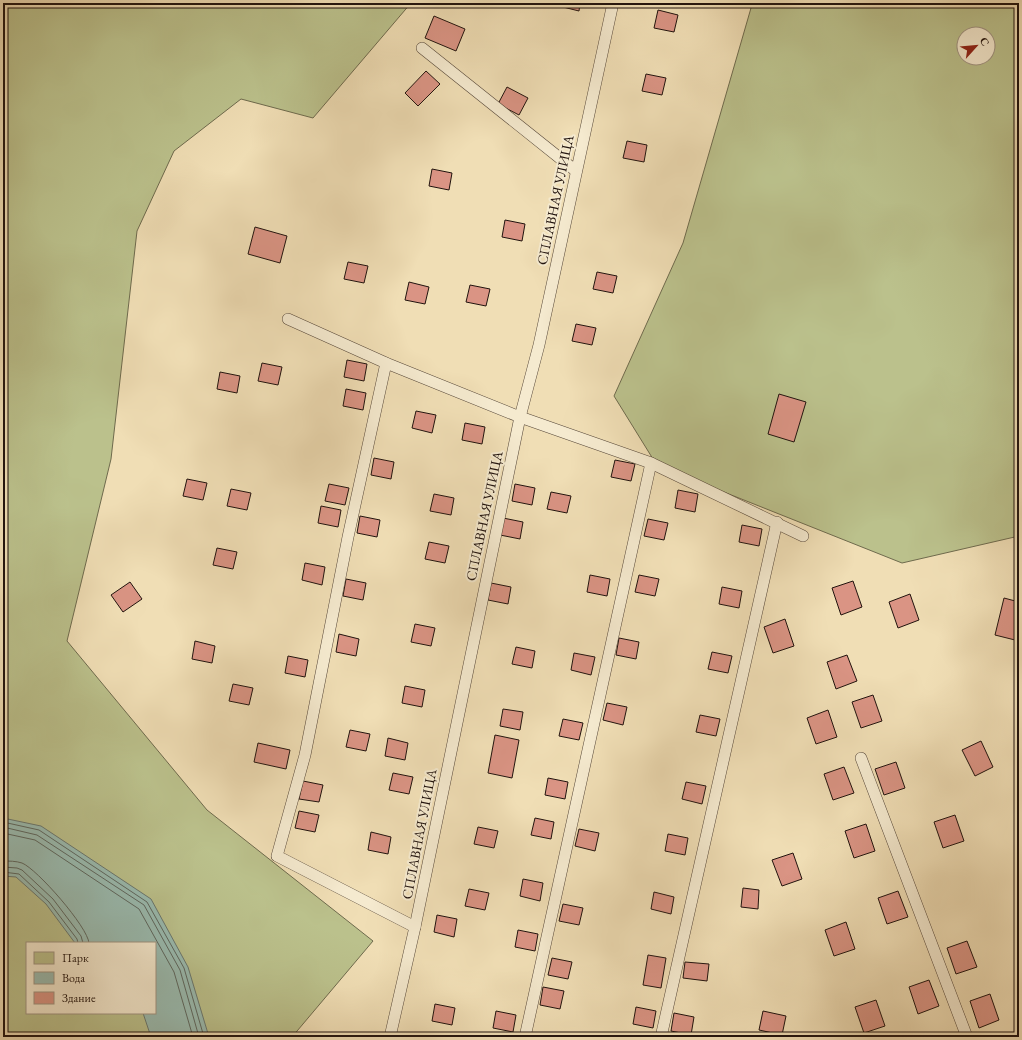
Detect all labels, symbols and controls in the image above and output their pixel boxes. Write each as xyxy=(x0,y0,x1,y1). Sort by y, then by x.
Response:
north arrow xyxy=(956,26,996,66)
text: С xyxy=(977,35,993,48)
street label: СПЛАВНАЯ УЛИЦА xyxy=(532,133,578,267)
street label: СПЛАВНАЯ УЛИЦА xyxy=(461,449,507,583)
street label: СПЛАВНАЯ УЛИЦА xyxy=(398,767,441,901)
legend xyxy=(26,942,156,1014)
text: Парк xyxy=(62,950,89,966)
text: Вода xyxy=(62,970,85,986)
text: Здание xyxy=(62,990,96,1006)

